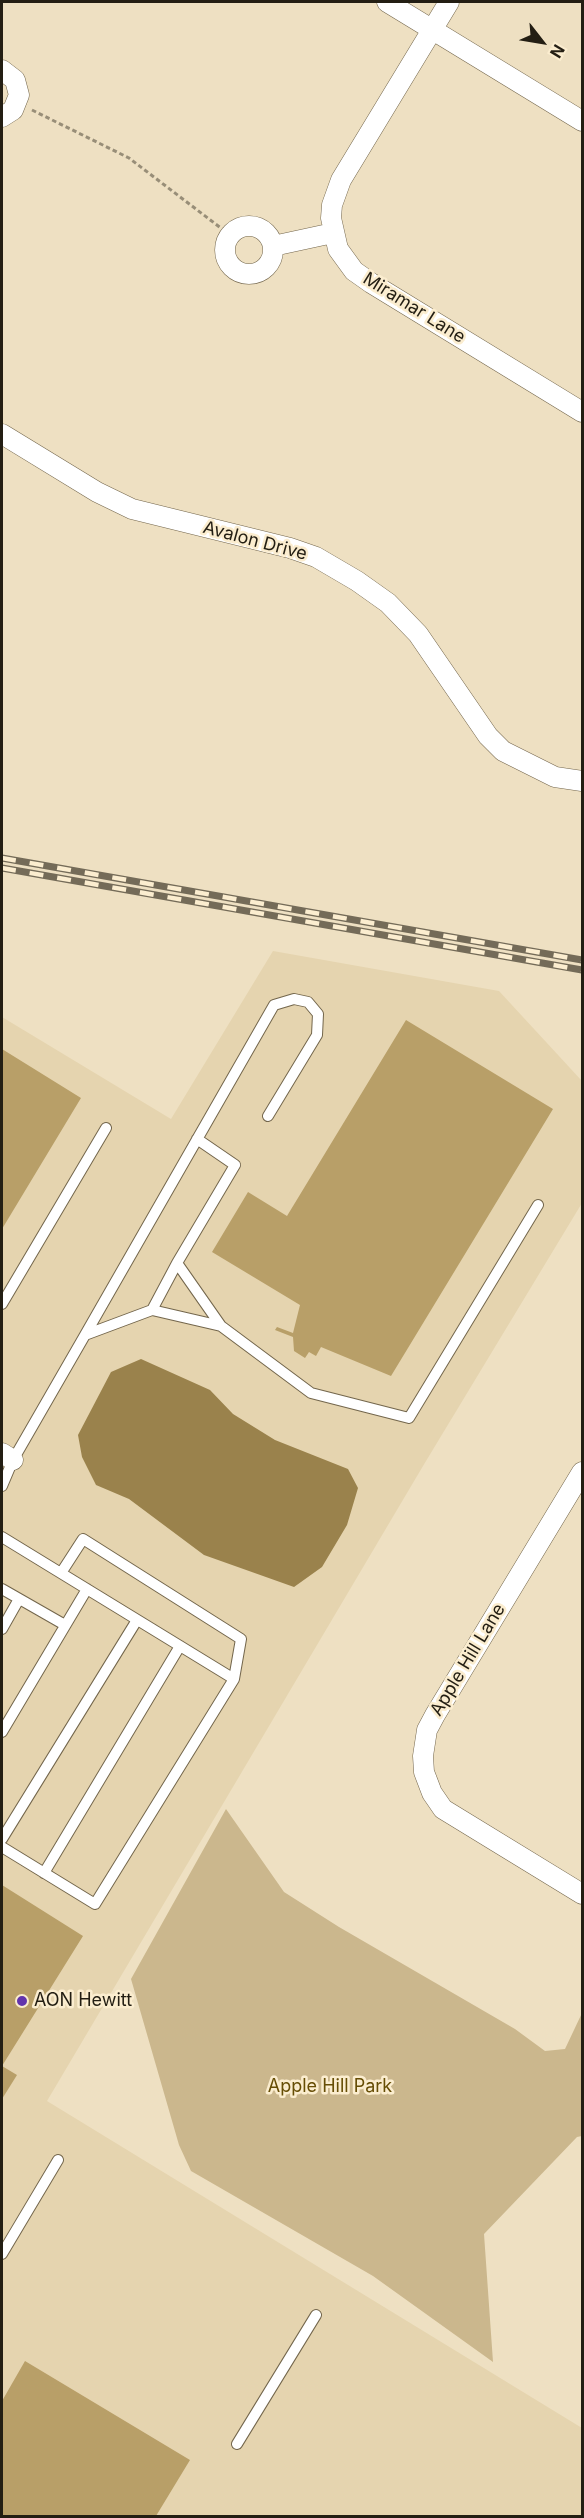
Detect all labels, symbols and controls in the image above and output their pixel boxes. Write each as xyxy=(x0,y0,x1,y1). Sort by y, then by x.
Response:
north arrow xyxy=(512,12,572,72)
text: N xyxy=(546,41,569,62)
street label: Miramar Lane xyxy=(359,268,469,348)
street label: Avalon Drive xyxy=(201,517,309,565)
street label: Apple Hill Lane xyxy=(426,1600,510,1720)
place label: AON Hewitt xyxy=(34,1990,132,2012)
marker: AON Hewitt xyxy=(15,1994,29,2008)
park label: Apple Hill Park xyxy=(268,2076,392,2098)

